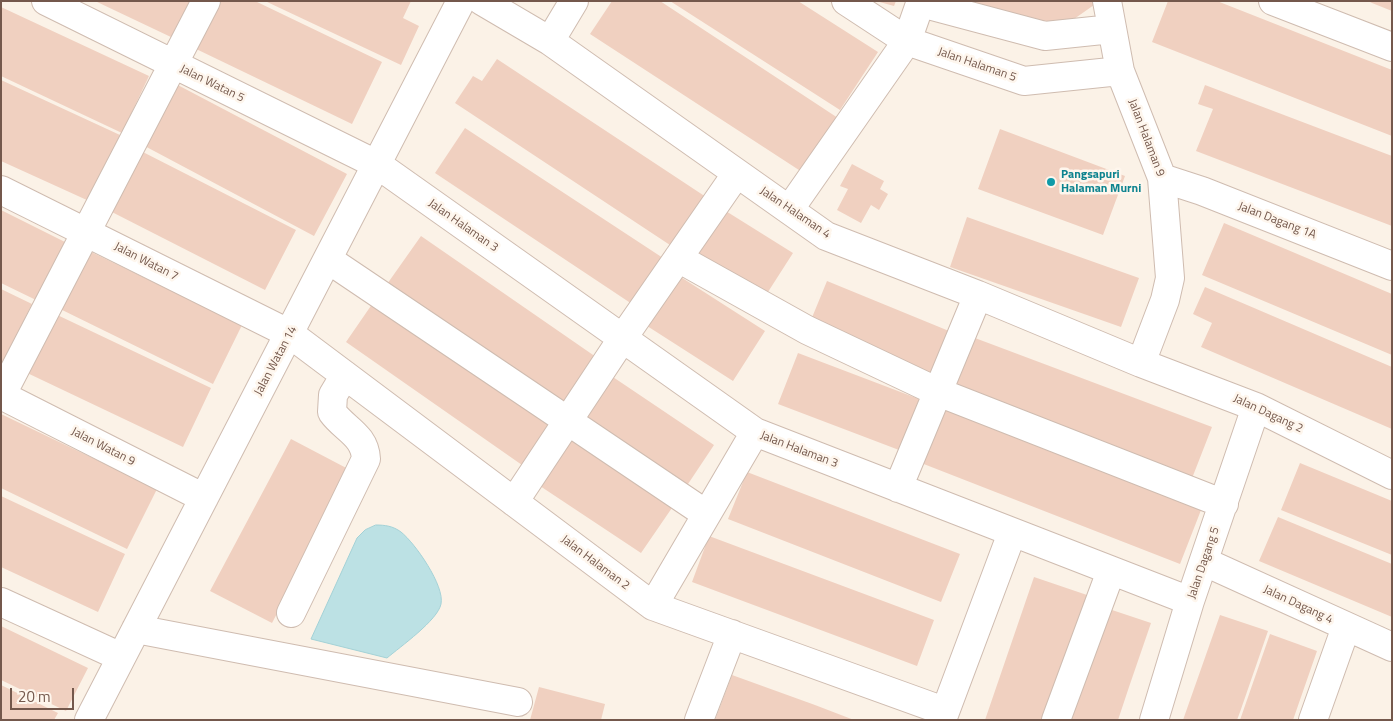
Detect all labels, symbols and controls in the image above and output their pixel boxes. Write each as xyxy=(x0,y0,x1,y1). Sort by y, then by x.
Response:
street label: Jalan Halaman 5 xyxy=(936,45,1018,85)
street label: Jalan Watan 5 xyxy=(177,62,247,106)
street label: Jalan Halaman 9 xyxy=(1125,97,1167,179)
place label: Pangsapuri Halaman Murni xyxy=(1061,168,1141,196)
marker: Pangsapuri Halaman Murni xyxy=(1045,176,1057,188)
street label: Jalan Halaman 4 xyxy=(757,184,833,242)
street label: Jalan Halaman 3 xyxy=(425,197,501,255)
street label: Jalan Dagang 1A xyxy=(1236,200,1318,242)
street label: Jalan Watan 7 xyxy=(112,240,180,284)
street label: Jalan Watan 14 xyxy=(252,324,300,398)
street label: Jalan Dagang 2 xyxy=(1231,392,1305,436)
street label: Jalan Watan 9 xyxy=(69,425,137,469)
street label: Jalan Halaman 3 xyxy=(758,429,840,471)
street label: Jalan Dagang 5 xyxy=(1185,525,1223,601)
street label: Jalan Halaman 2 xyxy=(558,533,632,593)
street label: Jalan Dagang 4 xyxy=(1261,583,1335,627)
scale bar xyxy=(12,678,76,710)
text: 20 m xyxy=(18,685,51,708)

